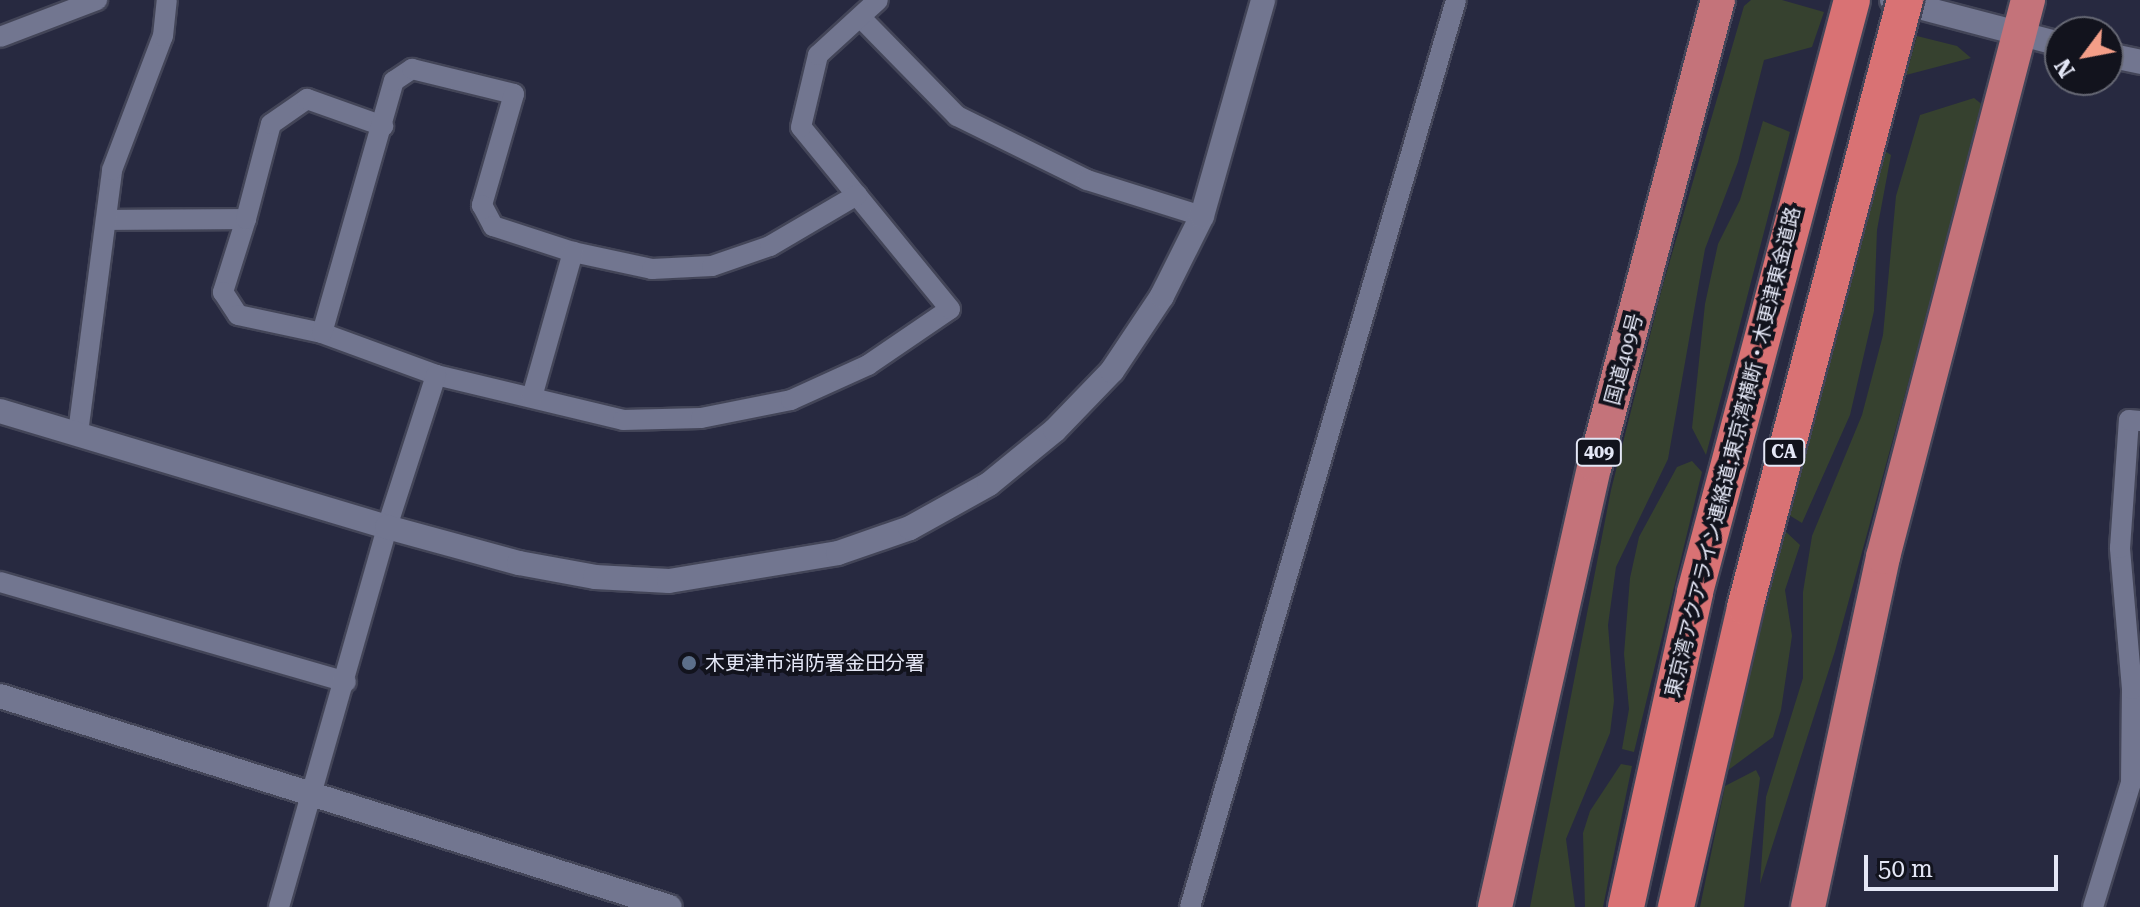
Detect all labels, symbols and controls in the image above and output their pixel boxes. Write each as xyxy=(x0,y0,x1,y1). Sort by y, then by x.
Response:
north arrow xyxy=(2044,16,2124,96)
text: N xyxy=(2050,54,2080,82)
street label: 東京湾アクアライン連絡道;東京湾横断・木更津東金道路 xyxy=(1660,204,1806,700)
street label: 国道409号 xyxy=(1600,311,1648,407)
road number: 409 xyxy=(1575,438,1623,466)
road number: CA xyxy=(1762,438,1806,466)
place label: 木更津市消防署金田分署 xyxy=(705,651,925,675)
marker: 木更津市消防署金田分署 xyxy=(680,654,698,672)
scale bar xyxy=(1868,839,2062,889)
text: 50 m xyxy=(1878,855,1933,883)

